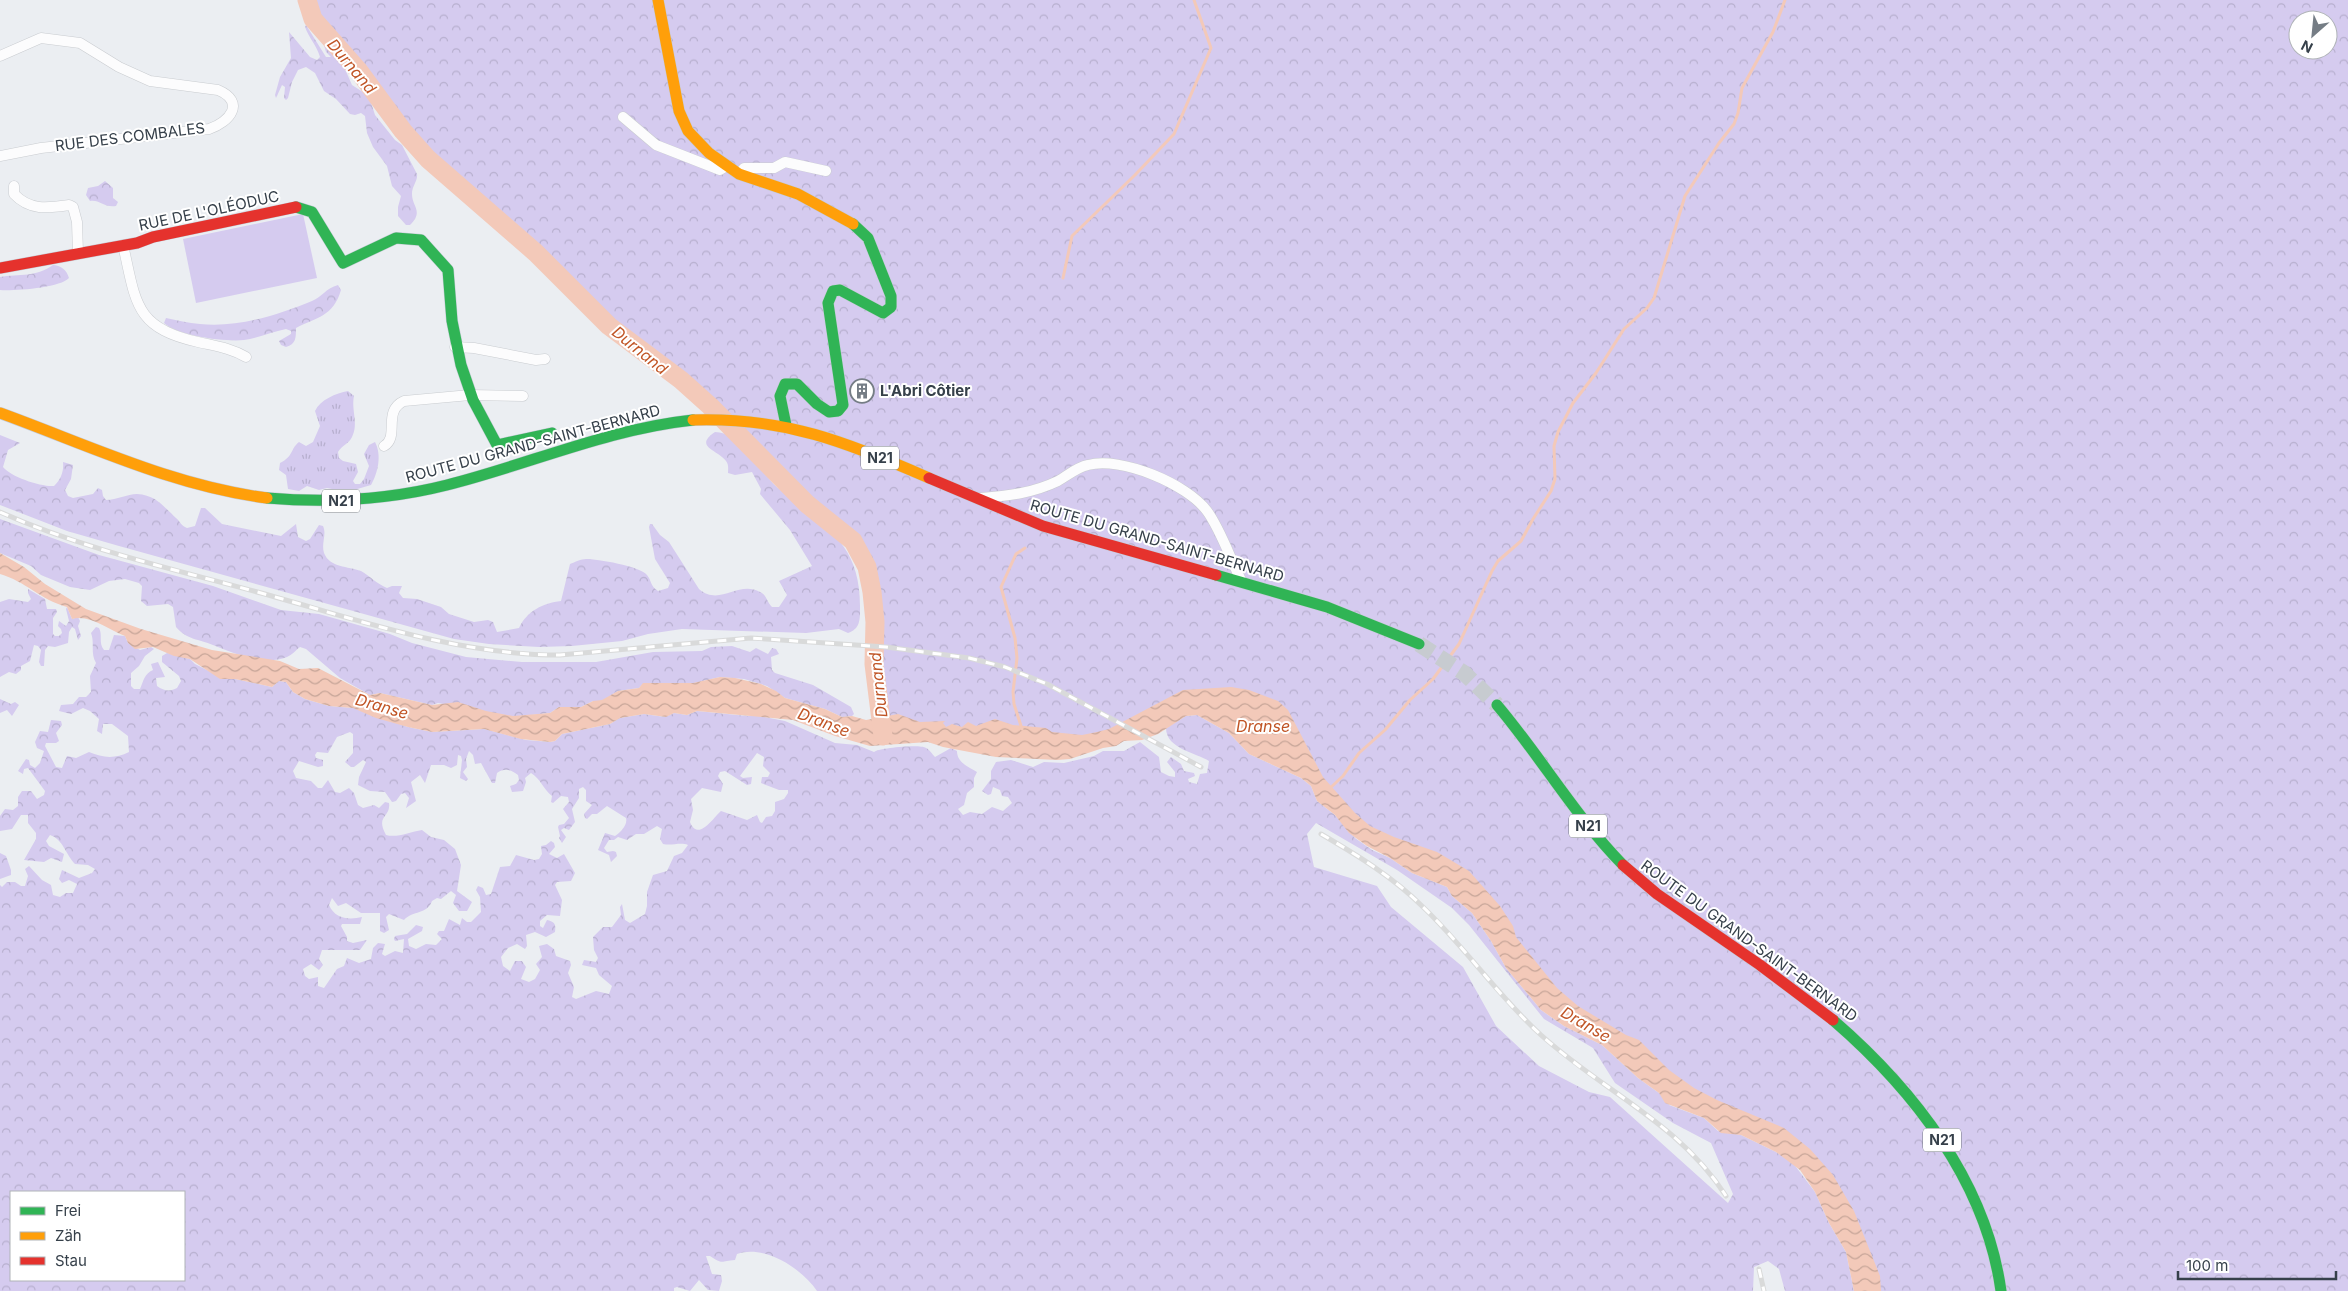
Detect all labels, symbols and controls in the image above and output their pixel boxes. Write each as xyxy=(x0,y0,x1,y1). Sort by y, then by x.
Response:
north arrow xyxy=(2288,10,2338,60)
water label: Durnand xyxy=(323,34,381,98)
text: N xyxy=(2298,37,2315,57)
street label: RUE DES COMBALES xyxy=(54,118,206,155)
street label: RUE DE L'OLÉODUC xyxy=(137,186,281,235)
water label: Durnand xyxy=(608,322,672,379)
building icon: L'Abri Côtier xyxy=(849,378,875,404)
place label: L'Abri Côtier xyxy=(880,381,970,400)
street label: ROUTE DU GRAND-SAINT-BERNARD xyxy=(403,400,662,487)
road number: N21 xyxy=(861,446,899,469)
road number: N21 xyxy=(322,490,360,512)
street label: ROUTE DU GRAND-SAINT-BERNARD xyxy=(1028,495,1286,586)
water label: Durnand xyxy=(865,651,891,719)
water label: Dranse xyxy=(353,689,411,723)
water label: Dranse xyxy=(795,703,853,741)
water label: Dranse xyxy=(1236,716,1290,736)
road number: N21 xyxy=(1569,814,1607,838)
street label: ROUTE DU GRAND-SAINT-BERNARD xyxy=(1637,856,1861,1026)
water label: Dranse xyxy=(1558,1002,1614,1046)
road number: N21 xyxy=(1923,1128,1961,1152)
legend xyxy=(10,1191,185,1281)
text: Frei xyxy=(55,1201,81,1220)
text: Zäh xyxy=(55,1226,82,1245)
scale bar xyxy=(2178,1248,2336,1280)
text: Stau xyxy=(55,1251,87,1270)
text: 100 m xyxy=(2186,1256,2228,1275)

